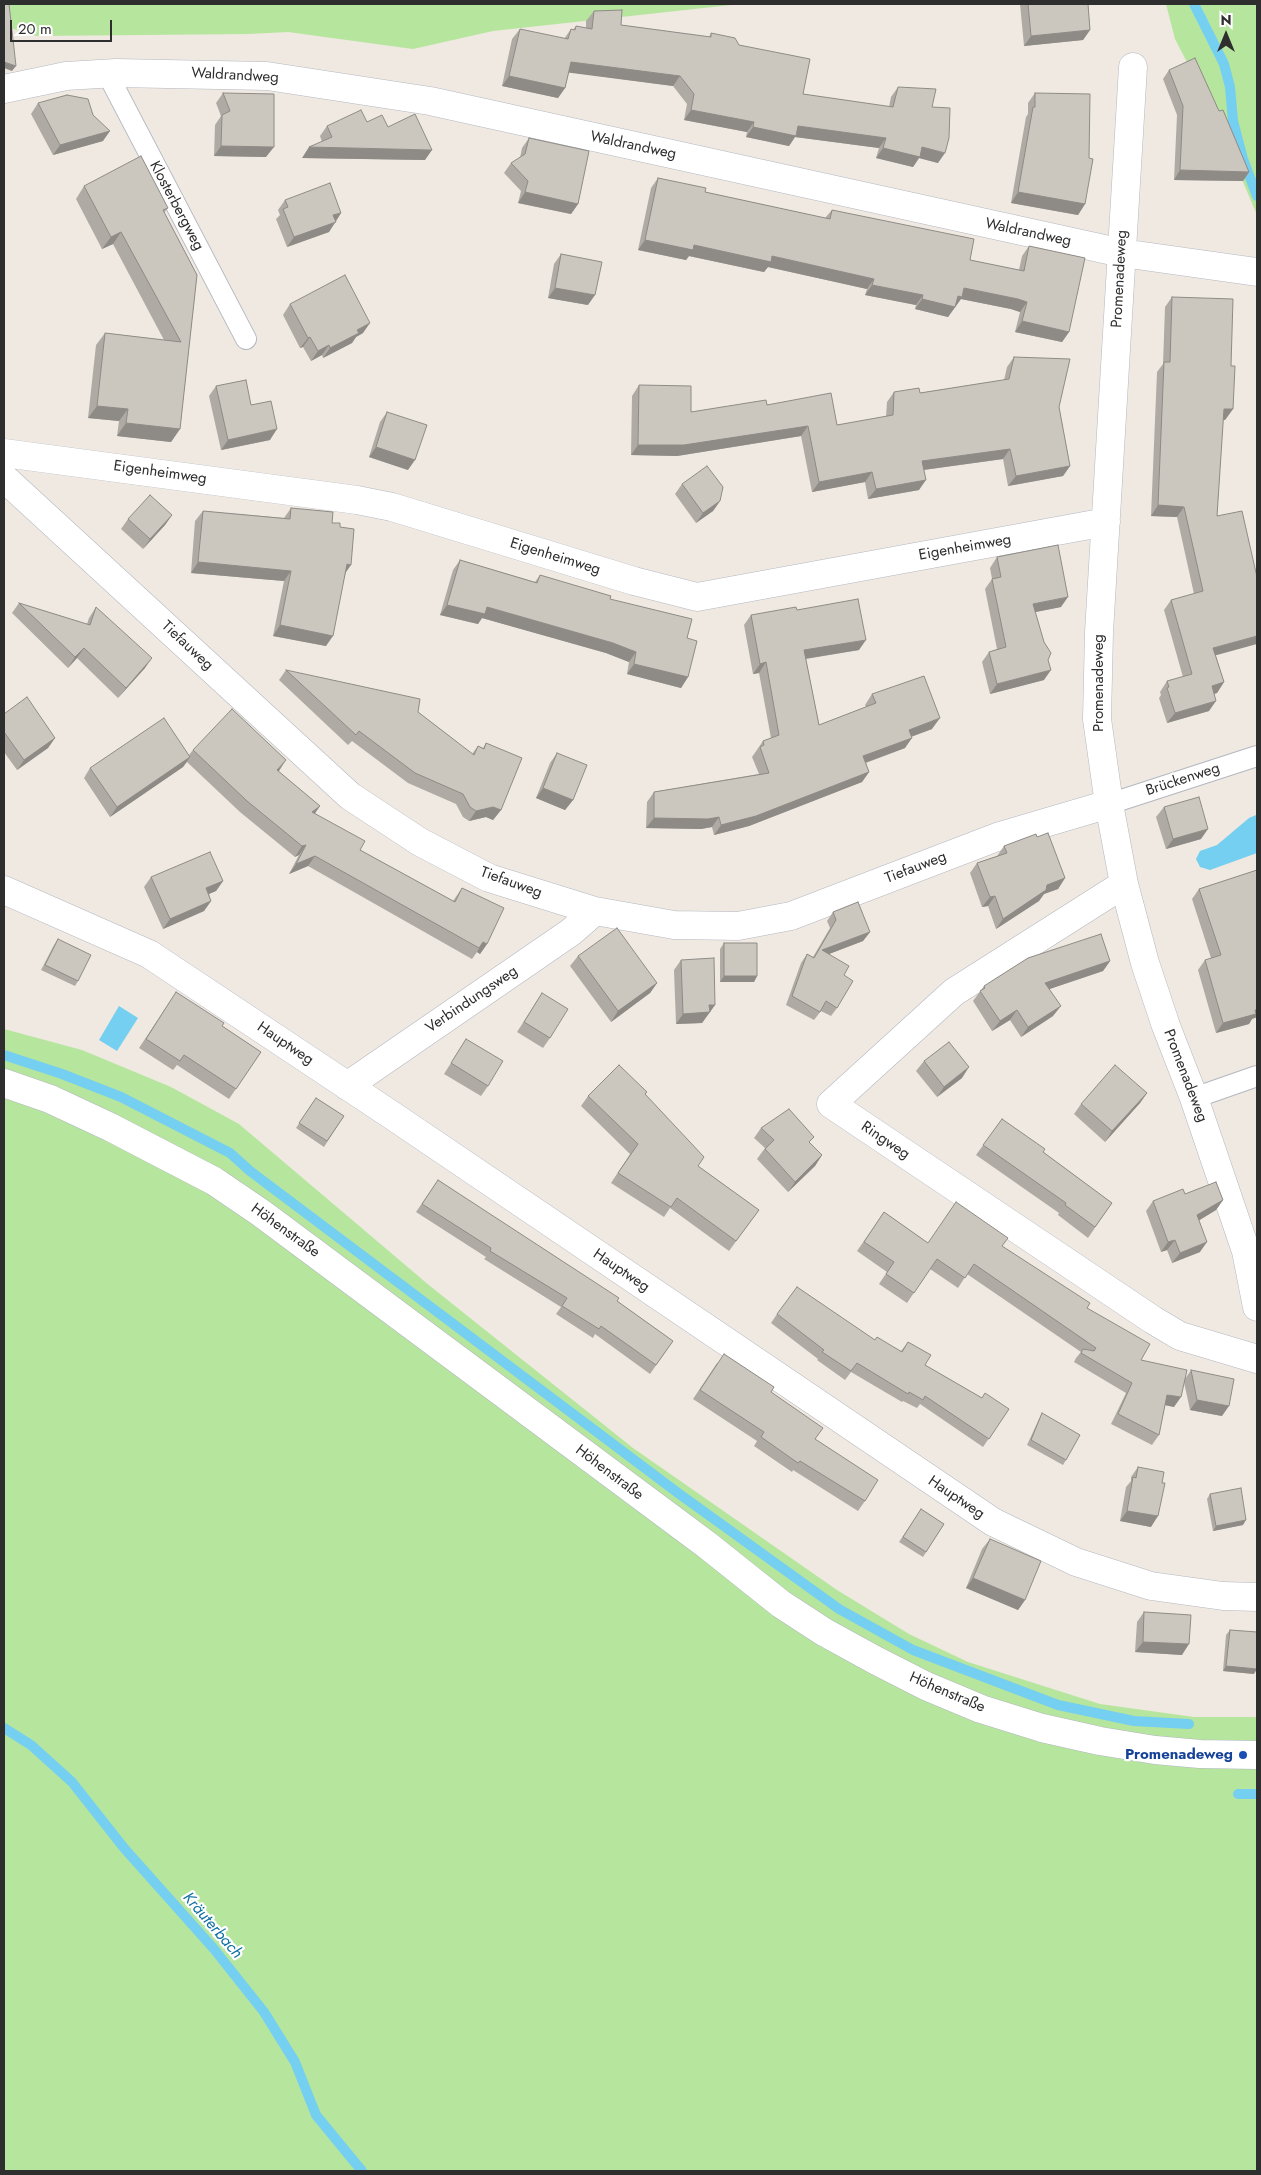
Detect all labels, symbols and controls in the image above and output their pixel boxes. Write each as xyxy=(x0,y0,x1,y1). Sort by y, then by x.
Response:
scale bar xyxy=(12,10,115,42)
north arrow xyxy=(1201,10,1251,60)
text: N xyxy=(1220,10,1232,30)
text: 20 m xyxy=(18,18,52,40)
street label: Waldrandweg xyxy=(191,65,279,87)
street label: Waldrandweg xyxy=(588,128,678,164)
street label: Klosterbergweg xyxy=(145,158,207,254)
street label: Waldrandweg xyxy=(983,215,1073,251)
street label: Promenadeweg xyxy=(1108,230,1132,328)
street label: Eigenheimweg xyxy=(112,458,208,488)
street label: Eigenheimweg xyxy=(917,531,1013,565)
street label: Eigenheimweg xyxy=(508,535,602,579)
street label: Tiefauweg xyxy=(157,618,217,674)
street label: Promenadeweg xyxy=(1090,634,1108,732)
street label: Brückenweg xyxy=(1144,760,1222,800)
street label: Tiefauweg xyxy=(883,848,949,888)
street label: Tiefauweg xyxy=(478,864,544,902)
street label: Verbindungsweg xyxy=(423,963,521,1037)
street label: Hauptweg xyxy=(253,1019,317,1069)
street label: Promenadeweg xyxy=(1159,1027,1211,1125)
street label: Ringweg xyxy=(857,1118,913,1164)
street label: Höhenstraße xyxy=(247,1200,323,1262)
street label: Hauptweg xyxy=(589,1246,653,1296)
street label: Höhenstraße xyxy=(571,1442,647,1504)
street label: Hauptweg xyxy=(924,1473,988,1523)
street label: Höhenstraße xyxy=(906,1669,988,1717)
place label: Promenadeweg xyxy=(1125,1746,1233,1764)
marker: Promenadeweg xyxy=(1237,1749,1249,1761)
water label: Kräuterbach xyxy=(178,1889,246,1963)

